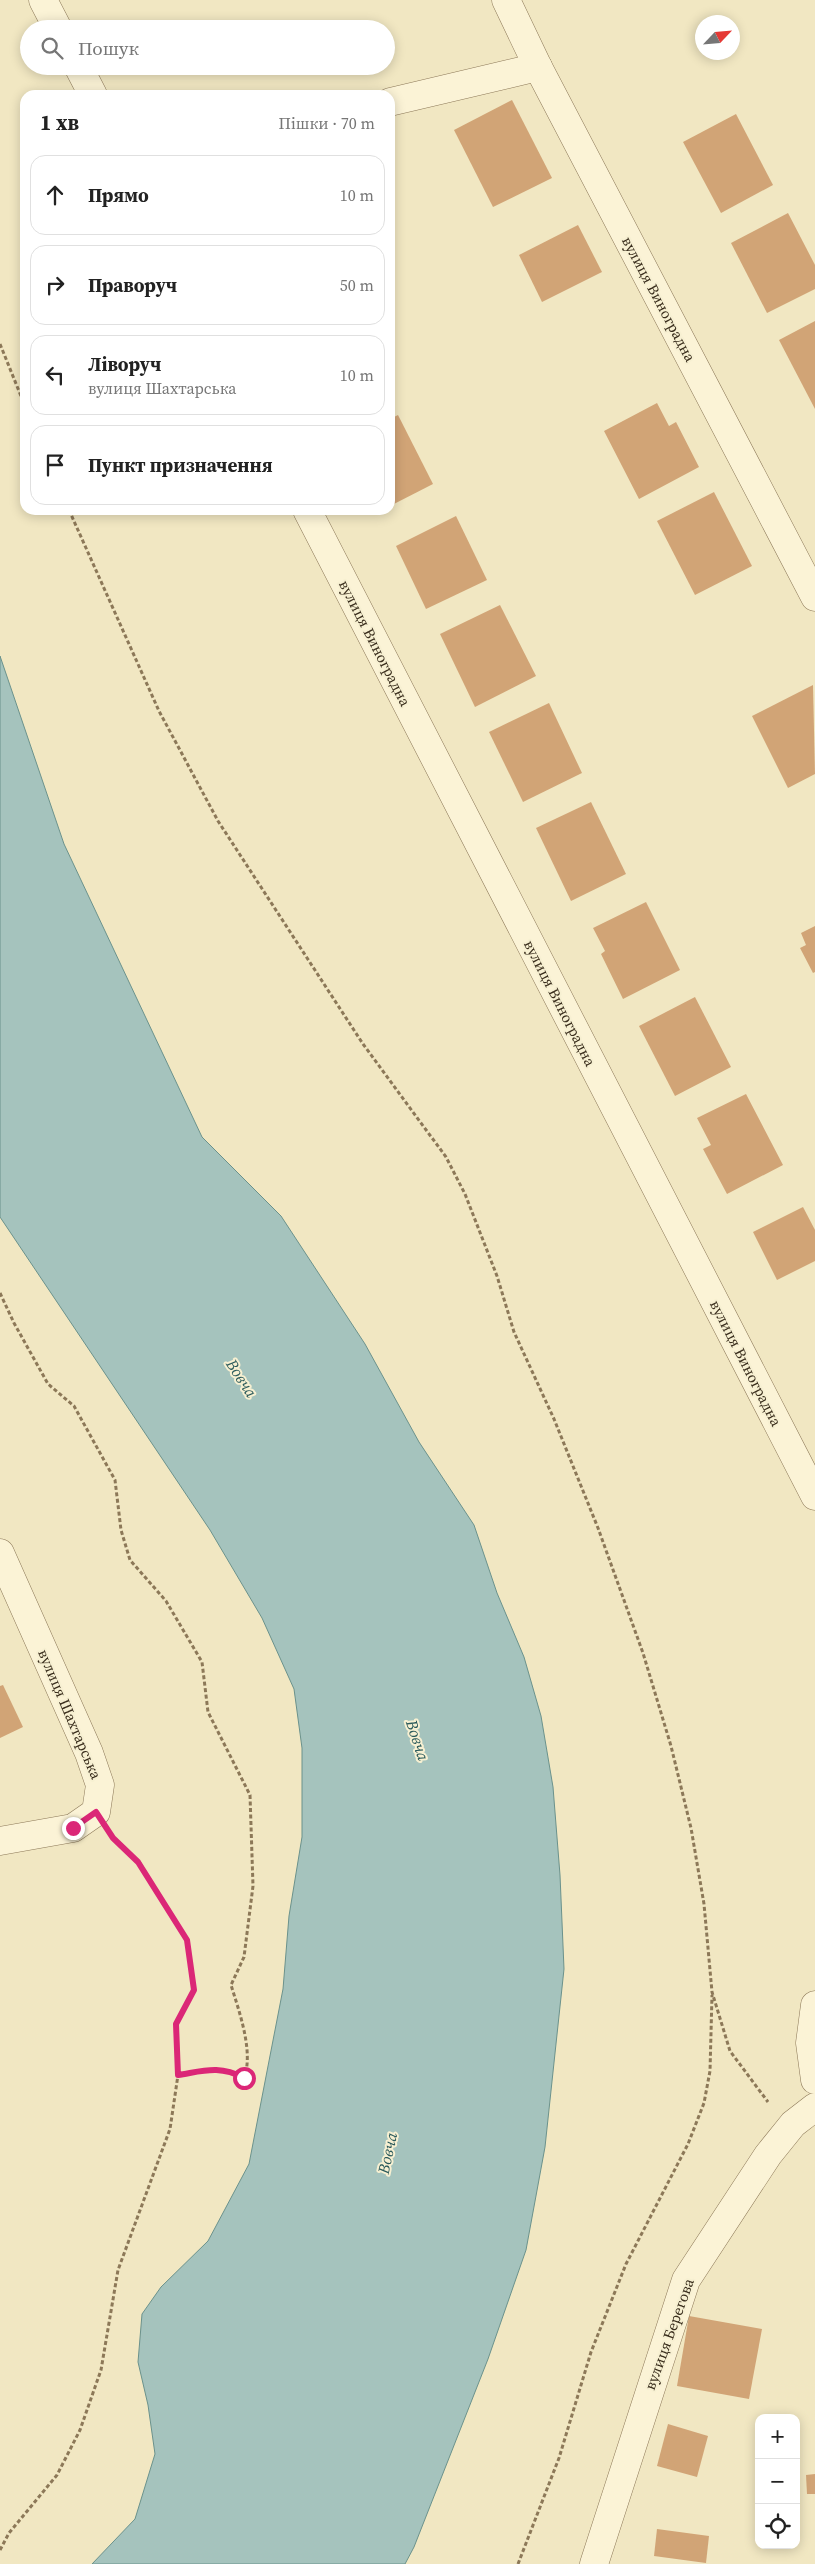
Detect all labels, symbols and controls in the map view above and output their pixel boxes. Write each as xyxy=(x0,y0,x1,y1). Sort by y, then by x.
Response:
north arrow xyxy=(695,15,740,60)
search box xyxy=(20,20,395,75)
icon: search xyxy=(38,34,66,62)
text: Пошук xyxy=(78,35,139,61)
text: 1 хв xyxy=(40,108,79,137)
text: Пішки · 70 m xyxy=(279,112,375,134)
icon: ahead xyxy=(41,181,69,209)
text: Прямо xyxy=(88,182,149,208)
text: 10 m xyxy=(340,184,374,206)
street label: вулиця Виноградна xyxy=(617,233,701,366)
icon: right xyxy=(41,271,69,299)
text: Праворуч xyxy=(88,272,177,298)
text: 50 m xyxy=(340,274,374,296)
text: Ліворуч xyxy=(88,351,161,377)
icon: left xyxy=(41,361,69,389)
text: 10 m xyxy=(340,364,374,386)
text: вулиця Шахтарська xyxy=(88,377,236,399)
icon: arrive xyxy=(41,451,69,479)
text: Пункт призначення xyxy=(88,452,273,478)
street label: вулиця Виноградна xyxy=(334,576,416,710)
street label: вулиця Виноградна xyxy=(519,936,601,1070)
street label: вулиця Виноградна xyxy=(705,1296,787,1430)
water label: Вовча xyxy=(221,1354,263,1402)
street label: вулиця Шахтарська xyxy=(33,1646,107,1782)
water label: Вовча xyxy=(401,1716,435,1764)
route end xyxy=(62,1817,85,1840)
route start xyxy=(233,2067,256,2090)
water label: Вовча xyxy=(372,2130,402,2177)
street label: вулиця Берегова xyxy=(639,2275,699,2393)
map controls xyxy=(755,2414,800,2549)
button: + xyxy=(755,2414,800,2459)
button: − xyxy=(755,2459,800,2504)
button: locate xyxy=(755,2504,800,2549)

